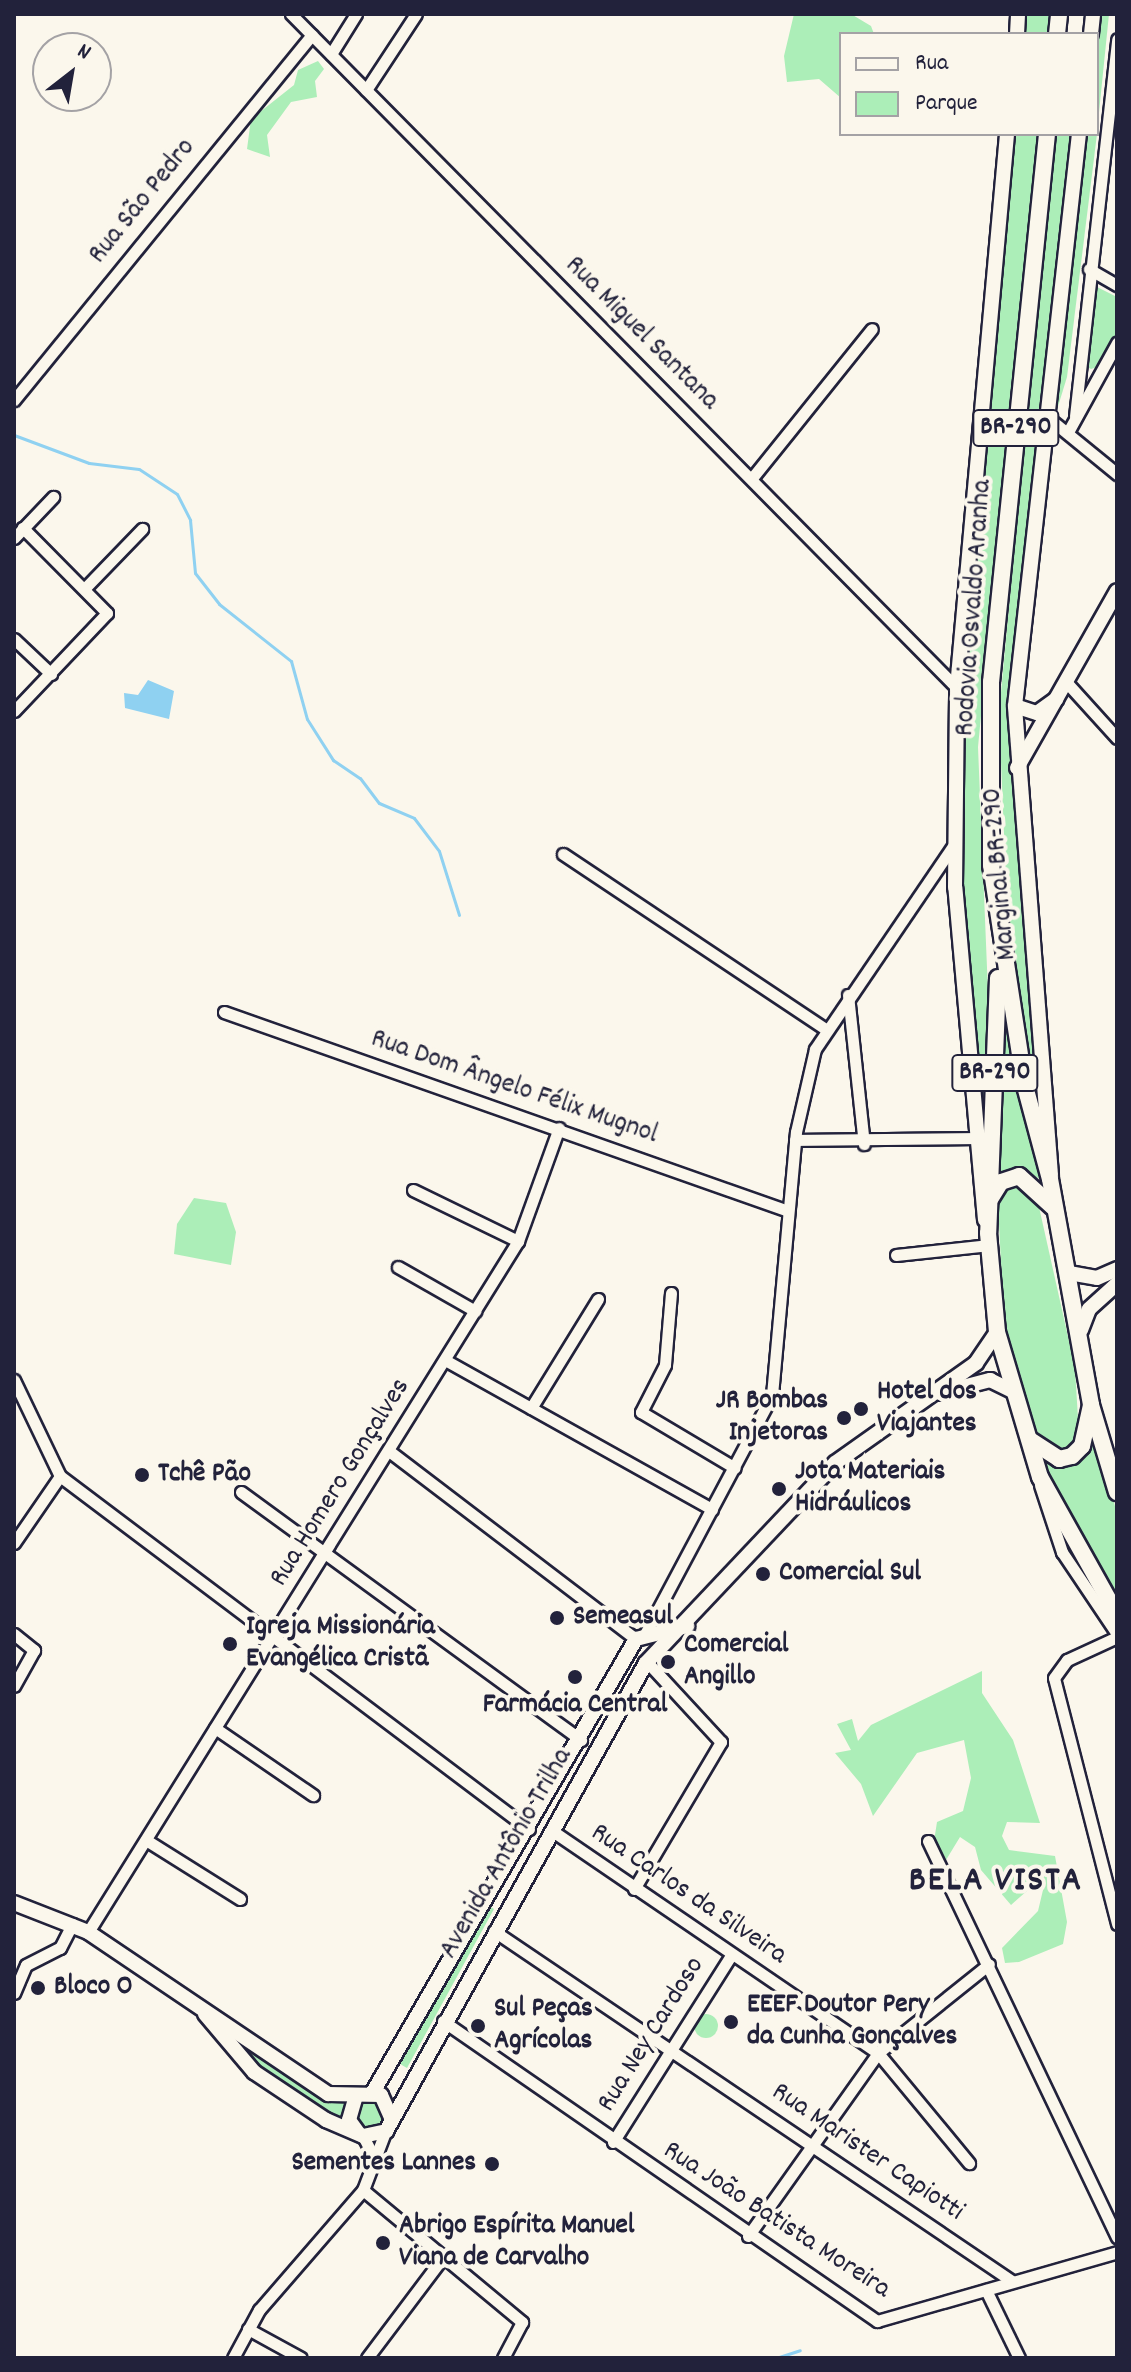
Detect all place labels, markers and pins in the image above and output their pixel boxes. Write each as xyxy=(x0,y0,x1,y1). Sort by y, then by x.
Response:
place label: Hotel dos Viajantes xyxy=(877,1376,977,1442)
place label: JR Bombas Injetoras xyxy=(716,1385,828,1451)
marker: Hotel dos Viajantes xyxy=(852,1400,870,1418)
marker: JR Bombas Injetoras xyxy=(835,1409,853,1427)
place label: Jota Materiais Hidráulicos xyxy=(795,1456,945,1522)
place label: Tchê Pão xyxy=(158,1458,251,1492)
marker: Tchê Pão xyxy=(133,1466,151,1484)
marker: Jota Materiais Hidráulicos xyxy=(770,1480,788,1498)
place label: Comercial Sul xyxy=(779,1557,921,1591)
marker: Comercial Sul xyxy=(754,1565,772,1583)
place label: Semeasul xyxy=(573,1601,673,1635)
marker: Semeasul xyxy=(548,1609,566,1627)
place label: Igreja Missionária Evangélica Cristã xyxy=(246,1611,435,1677)
place label: Comercial Angillo xyxy=(684,1629,788,1695)
marker: Igreja Missionária Evangélica Cristã xyxy=(221,1635,239,1653)
marker: Comercial Angillo xyxy=(659,1653,677,1671)
marker: Farmácia Central xyxy=(566,1668,584,1686)
place label: Farmácia Central xyxy=(483,1689,667,1723)
place label: Bloco O xyxy=(54,1971,133,2005)
marker: Bloco O xyxy=(29,1979,47,1997)
place label: EEEF Doutor Pery da Cunha Gonçalves xyxy=(747,1989,957,2055)
place label: Sul Peças Agrícolas xyxy=(494,1993,593,2059)
marker: EEEF Doutor Pery da Cunha Gonçalves xyxy=(722,2013,740,2031)
marker: Sul Peças Agrícolas xyxy=(469,2017,487,2035)
place label: Sementes Lannes xyxy=(291,2147,476,2181)
marker: Sementes Lannes xyxy=(483,2155,501,2173)
place label: Abrigo Espírita Manuel Viana de Carvalho xyxy=(399,2210,635,2276)
marker: Abrigo Espírita Manuel Viana de Carvalho xyxy=(374,2234,392,2252)

